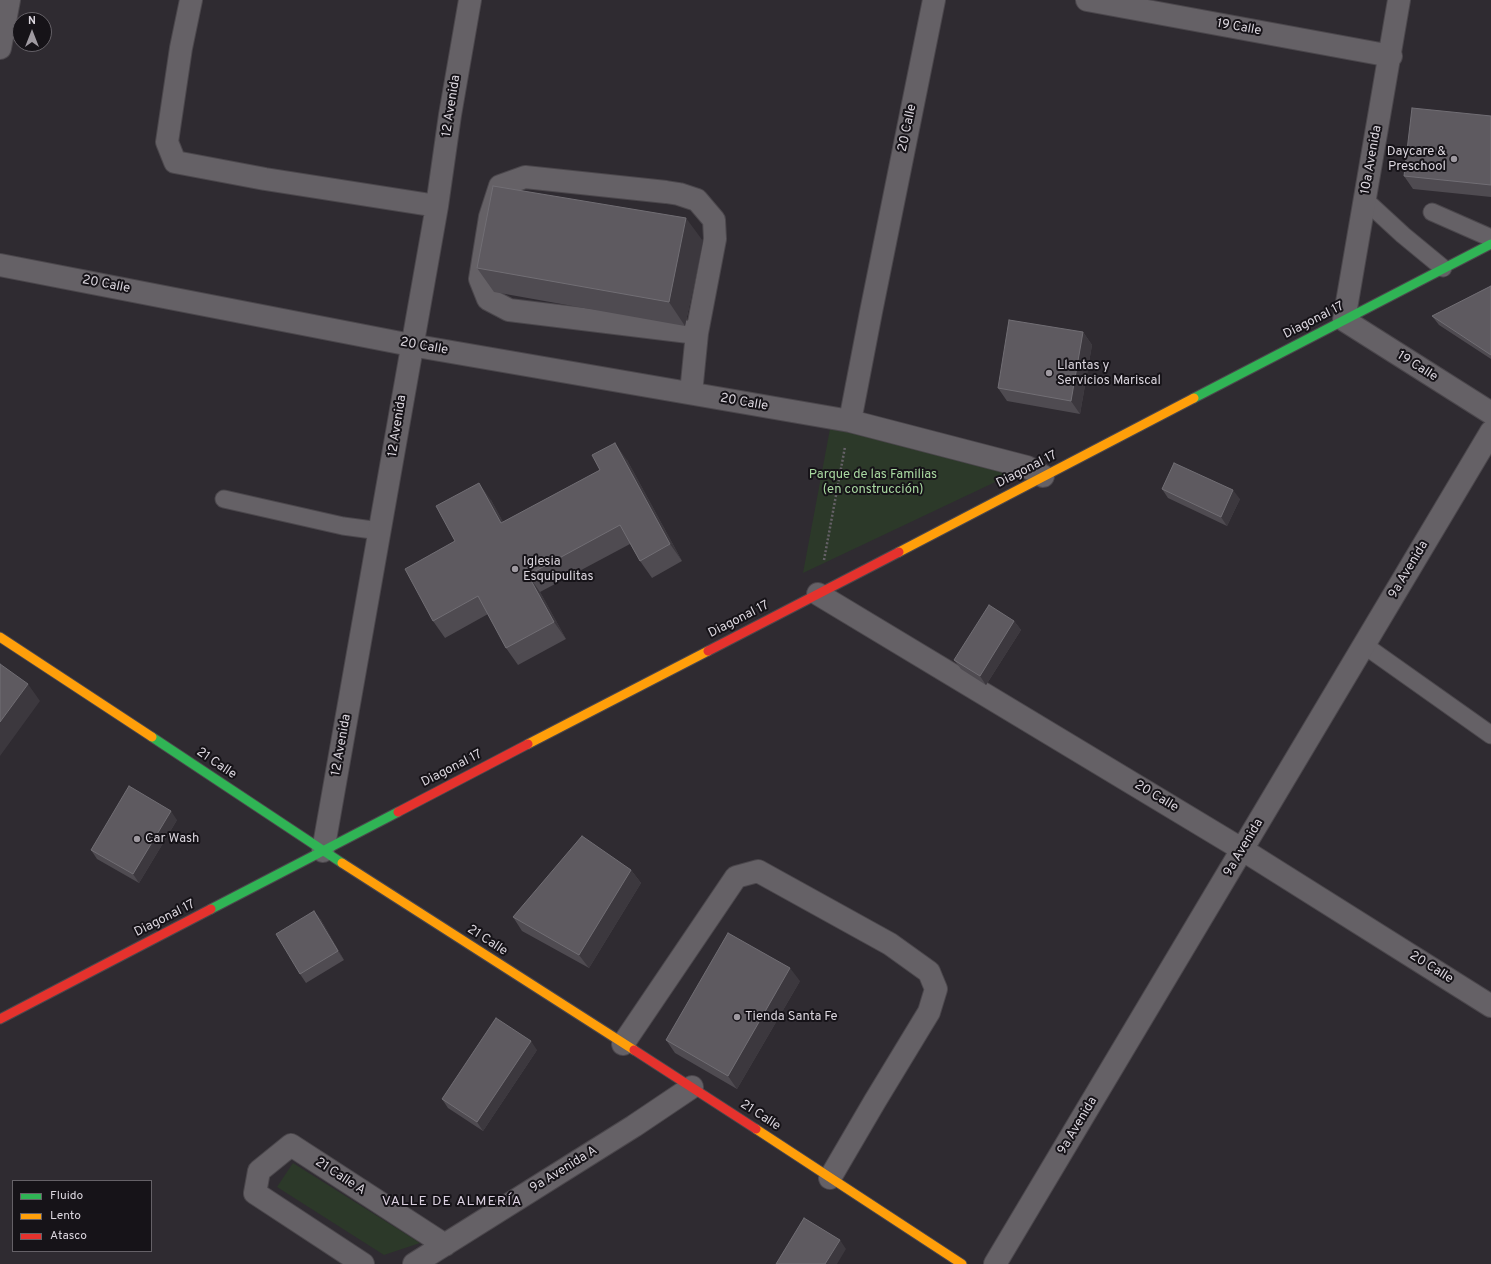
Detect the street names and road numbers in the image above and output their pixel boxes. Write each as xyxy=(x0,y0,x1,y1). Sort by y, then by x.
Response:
street label: 19 Calle xyxy=(1216,16,1262,40)
street label: 12 Avenida xyxy=(439,74,465,138)
street label: 20 Calle xyxy=(895,103,921,153)
street label: 10a Avenida xyxy=(1358,124,1386,196)
street label: 20 Calle xyxy=(81,273,131,297)
street label: Diagonal 17 xyxy=(1281,299,1347,343)
street label: 20 Calle xyxy=(399,335,449,359)
street label: 19 Calle xyxy=(1394,349,1440,385)
street label: 20 Calle xyxy=(719,391,769,415)
street label: 12 Avenida xyxy=(385,394,411,458)
street label: Diagonal 17 xyxy=(994,448,1060,492)
street label: 9a Avenida xyxy=(1386,538,1432,602)
street label: Diagonal 17 xyxy=(706,598,772,642)
street label: 12 Avenida xyxy=(329,713,355,777)
street label: 21 Calle xyxy=(193,745,239,783)
street label: Diagonal 17 xyxy=(419,747,485,791)
street label: 20 Calle xyxy=(1131,778,1181,816)
street label: 9a Avenida xyxy=(1221,816,1267,880)
street label: Diagonal 17 xyxy=(132,897,198,941)
street label: 21 Calle xyxy=(464,922,510,960)
street label: 20 Calle xyxy=(1406,949,1456,987)
street label: 9a Avenida xyxy=(1055,1094,1101,1158)
street label: 21 Calle xyxy=(737,1097,783,1135)
street label: 9a Avenida A xyxy=(528,1143,600,1197)
street label: 21 Calle A xyxy=(312,1155,368,1199)

